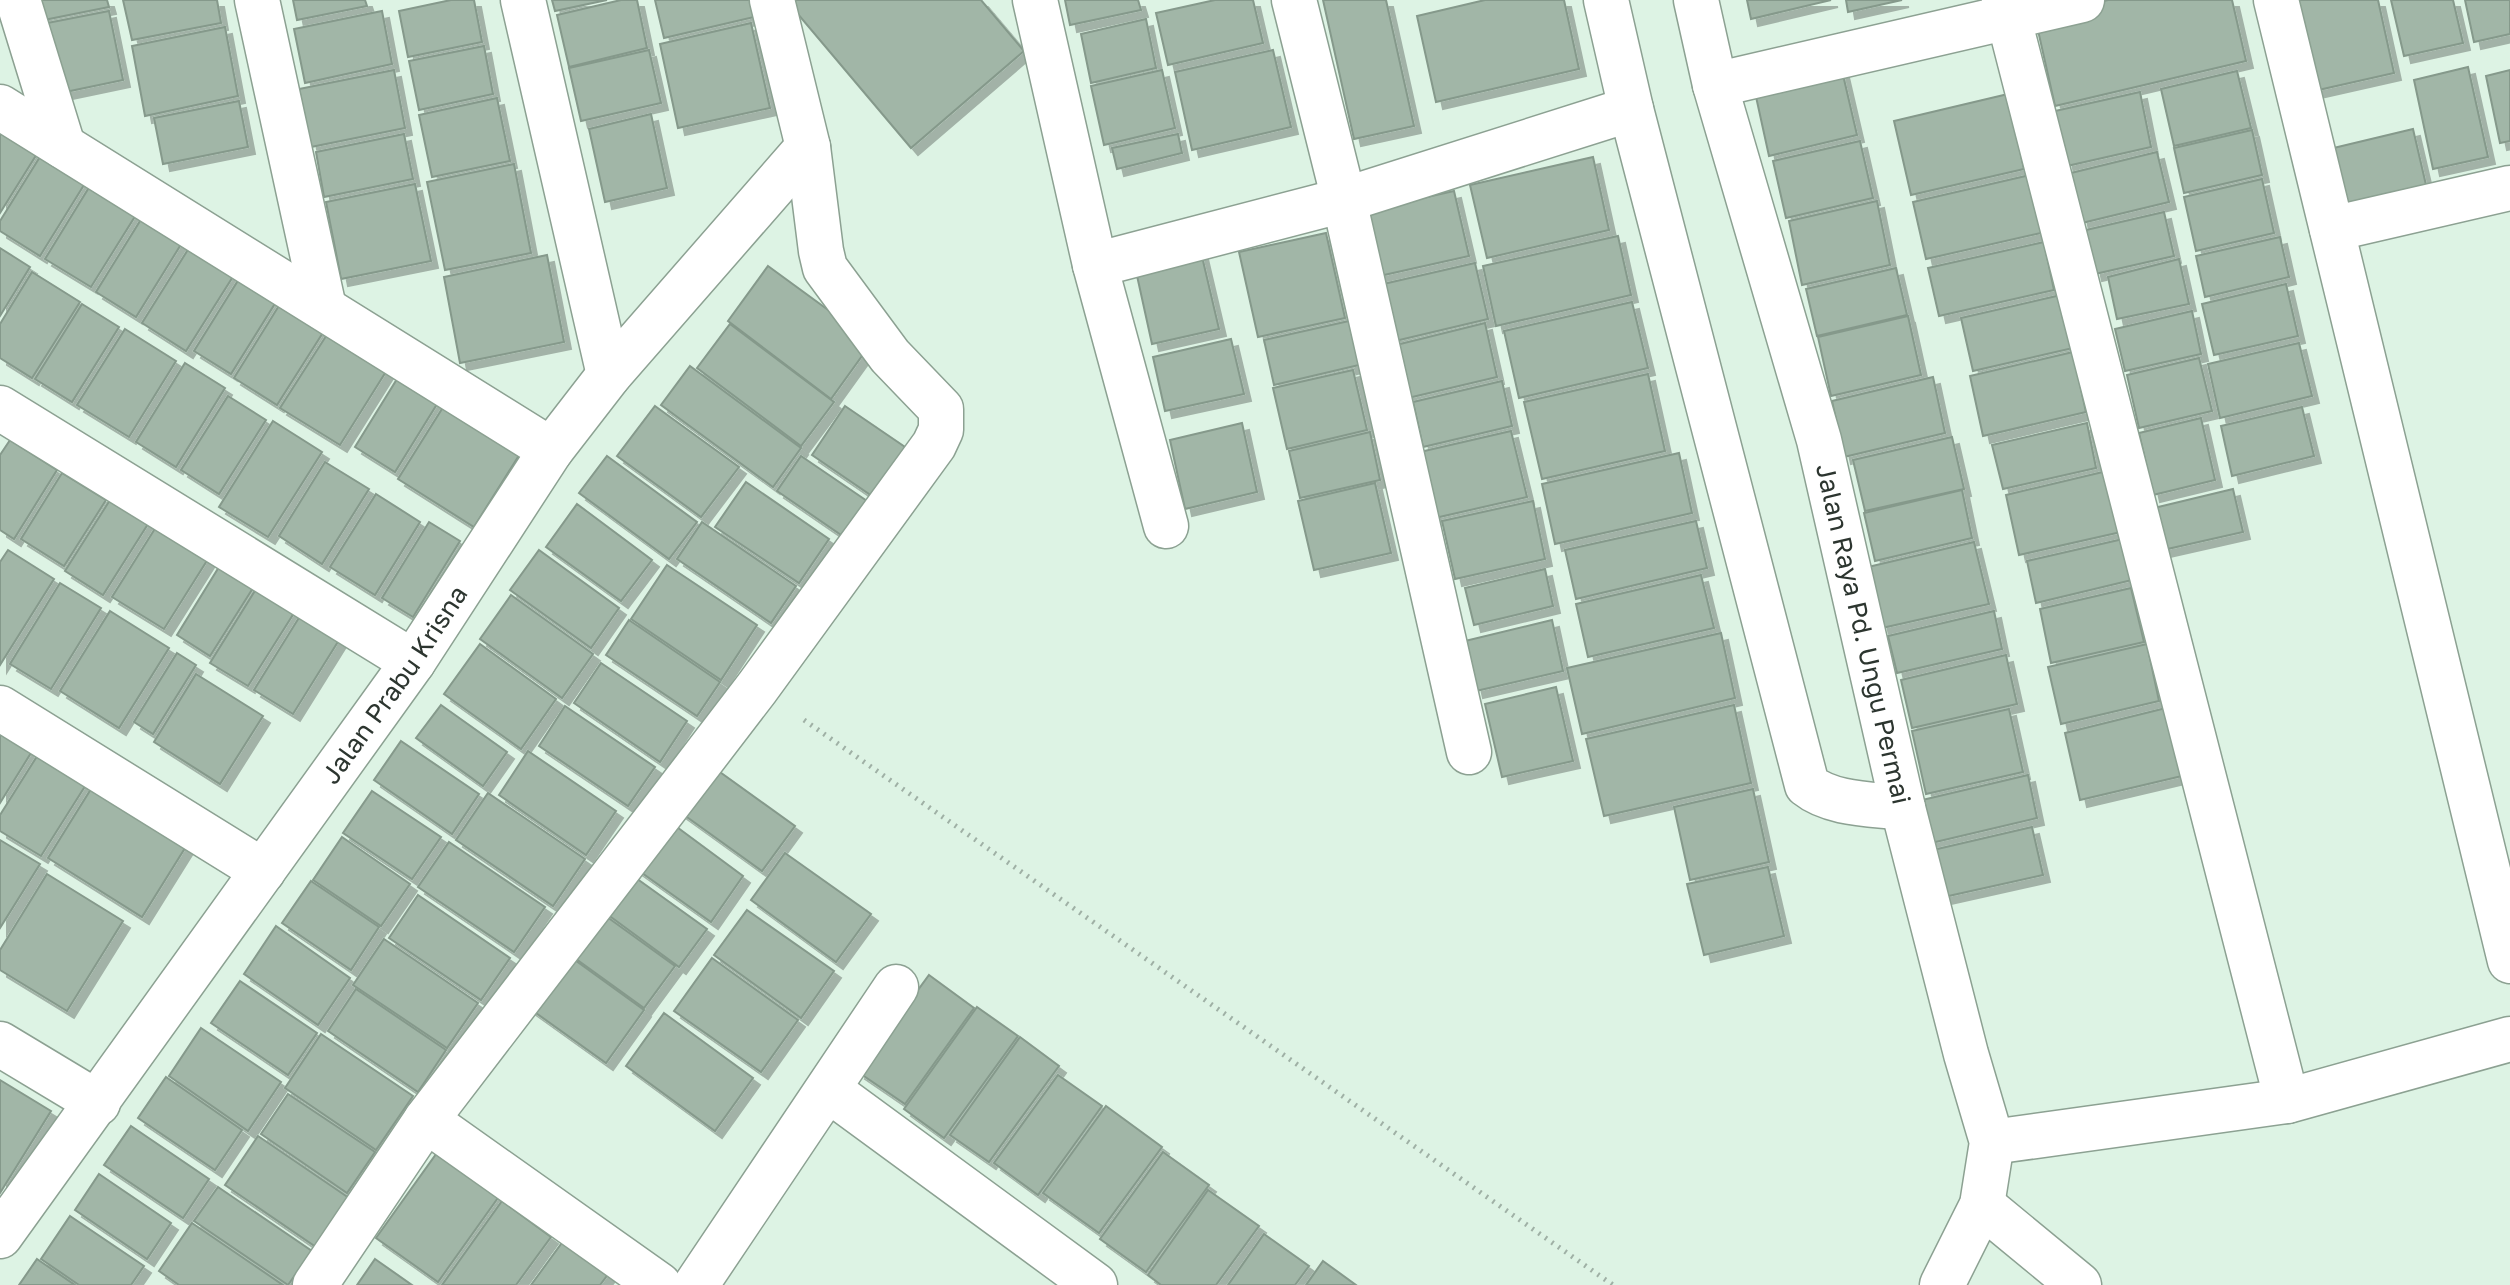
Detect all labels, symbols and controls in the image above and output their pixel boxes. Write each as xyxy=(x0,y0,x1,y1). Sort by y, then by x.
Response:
street label: Jalan Raya Pd. Ungu Permai xyxy=(1810,461,1918,807)
street label: Jalan Prabu Krisna xyxy=(315,580,474,789)

